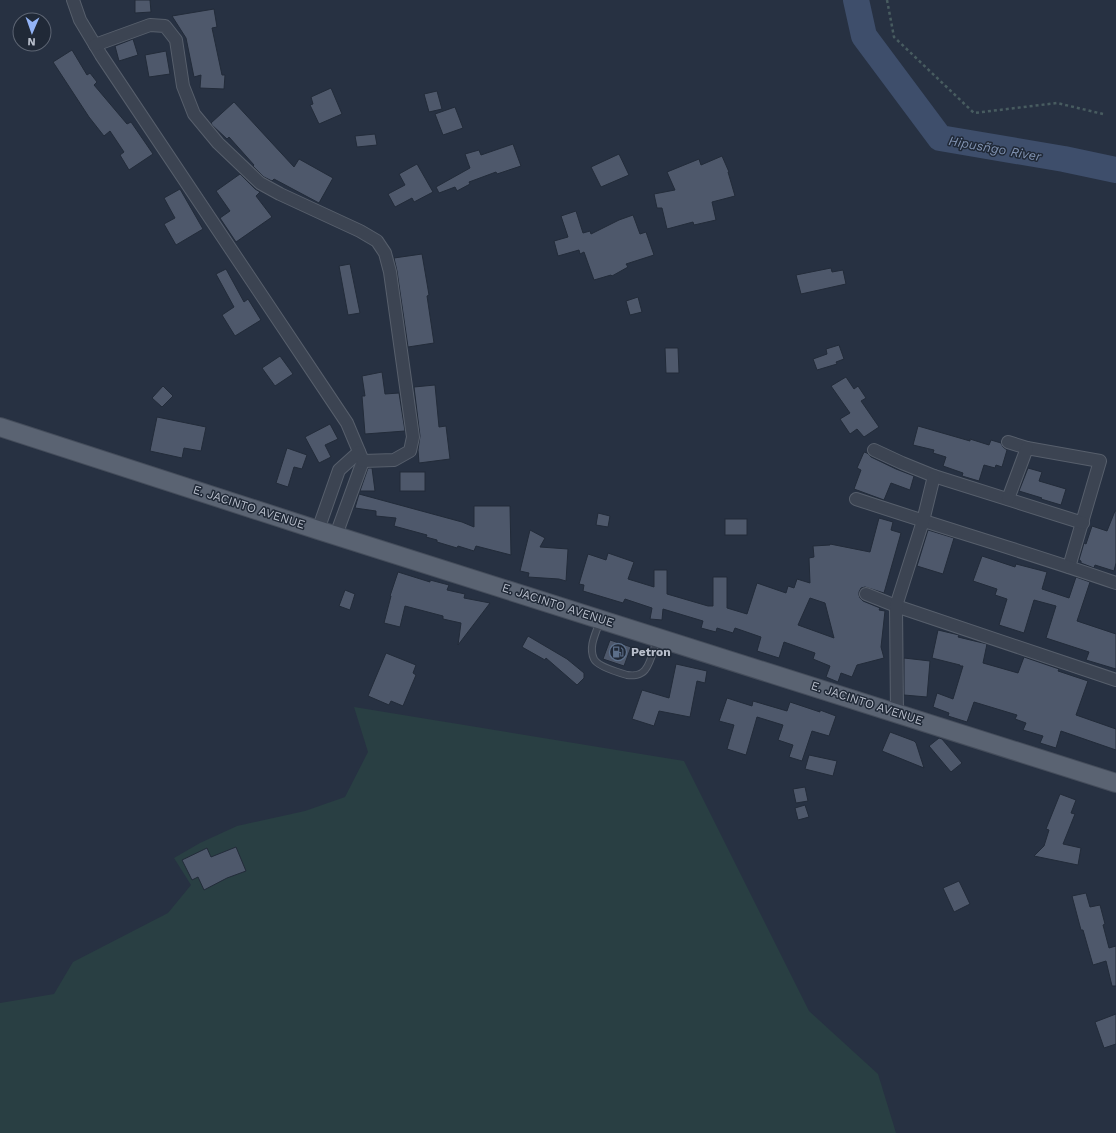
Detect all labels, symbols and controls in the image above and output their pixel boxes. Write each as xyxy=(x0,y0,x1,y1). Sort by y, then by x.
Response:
north arrow xyxy=(12,12,52,52)
text: N xyxy=(27,35,36,48)
water label: Hipusñgo River xyxy=(947,133,1043,164)
street label: E. JACINTO AVENUE xyxy=(191,482,307,532)
street label: E. JACINTO AVENUE xyxy=(500,580,616,630)
fuel station icon: Petron xyxy=(608,642,628,662)
place label: Petron xyxy=(631,645,671,659)
street label: E. JACINTO AVENUE xyxy=(809,678,925,728)

